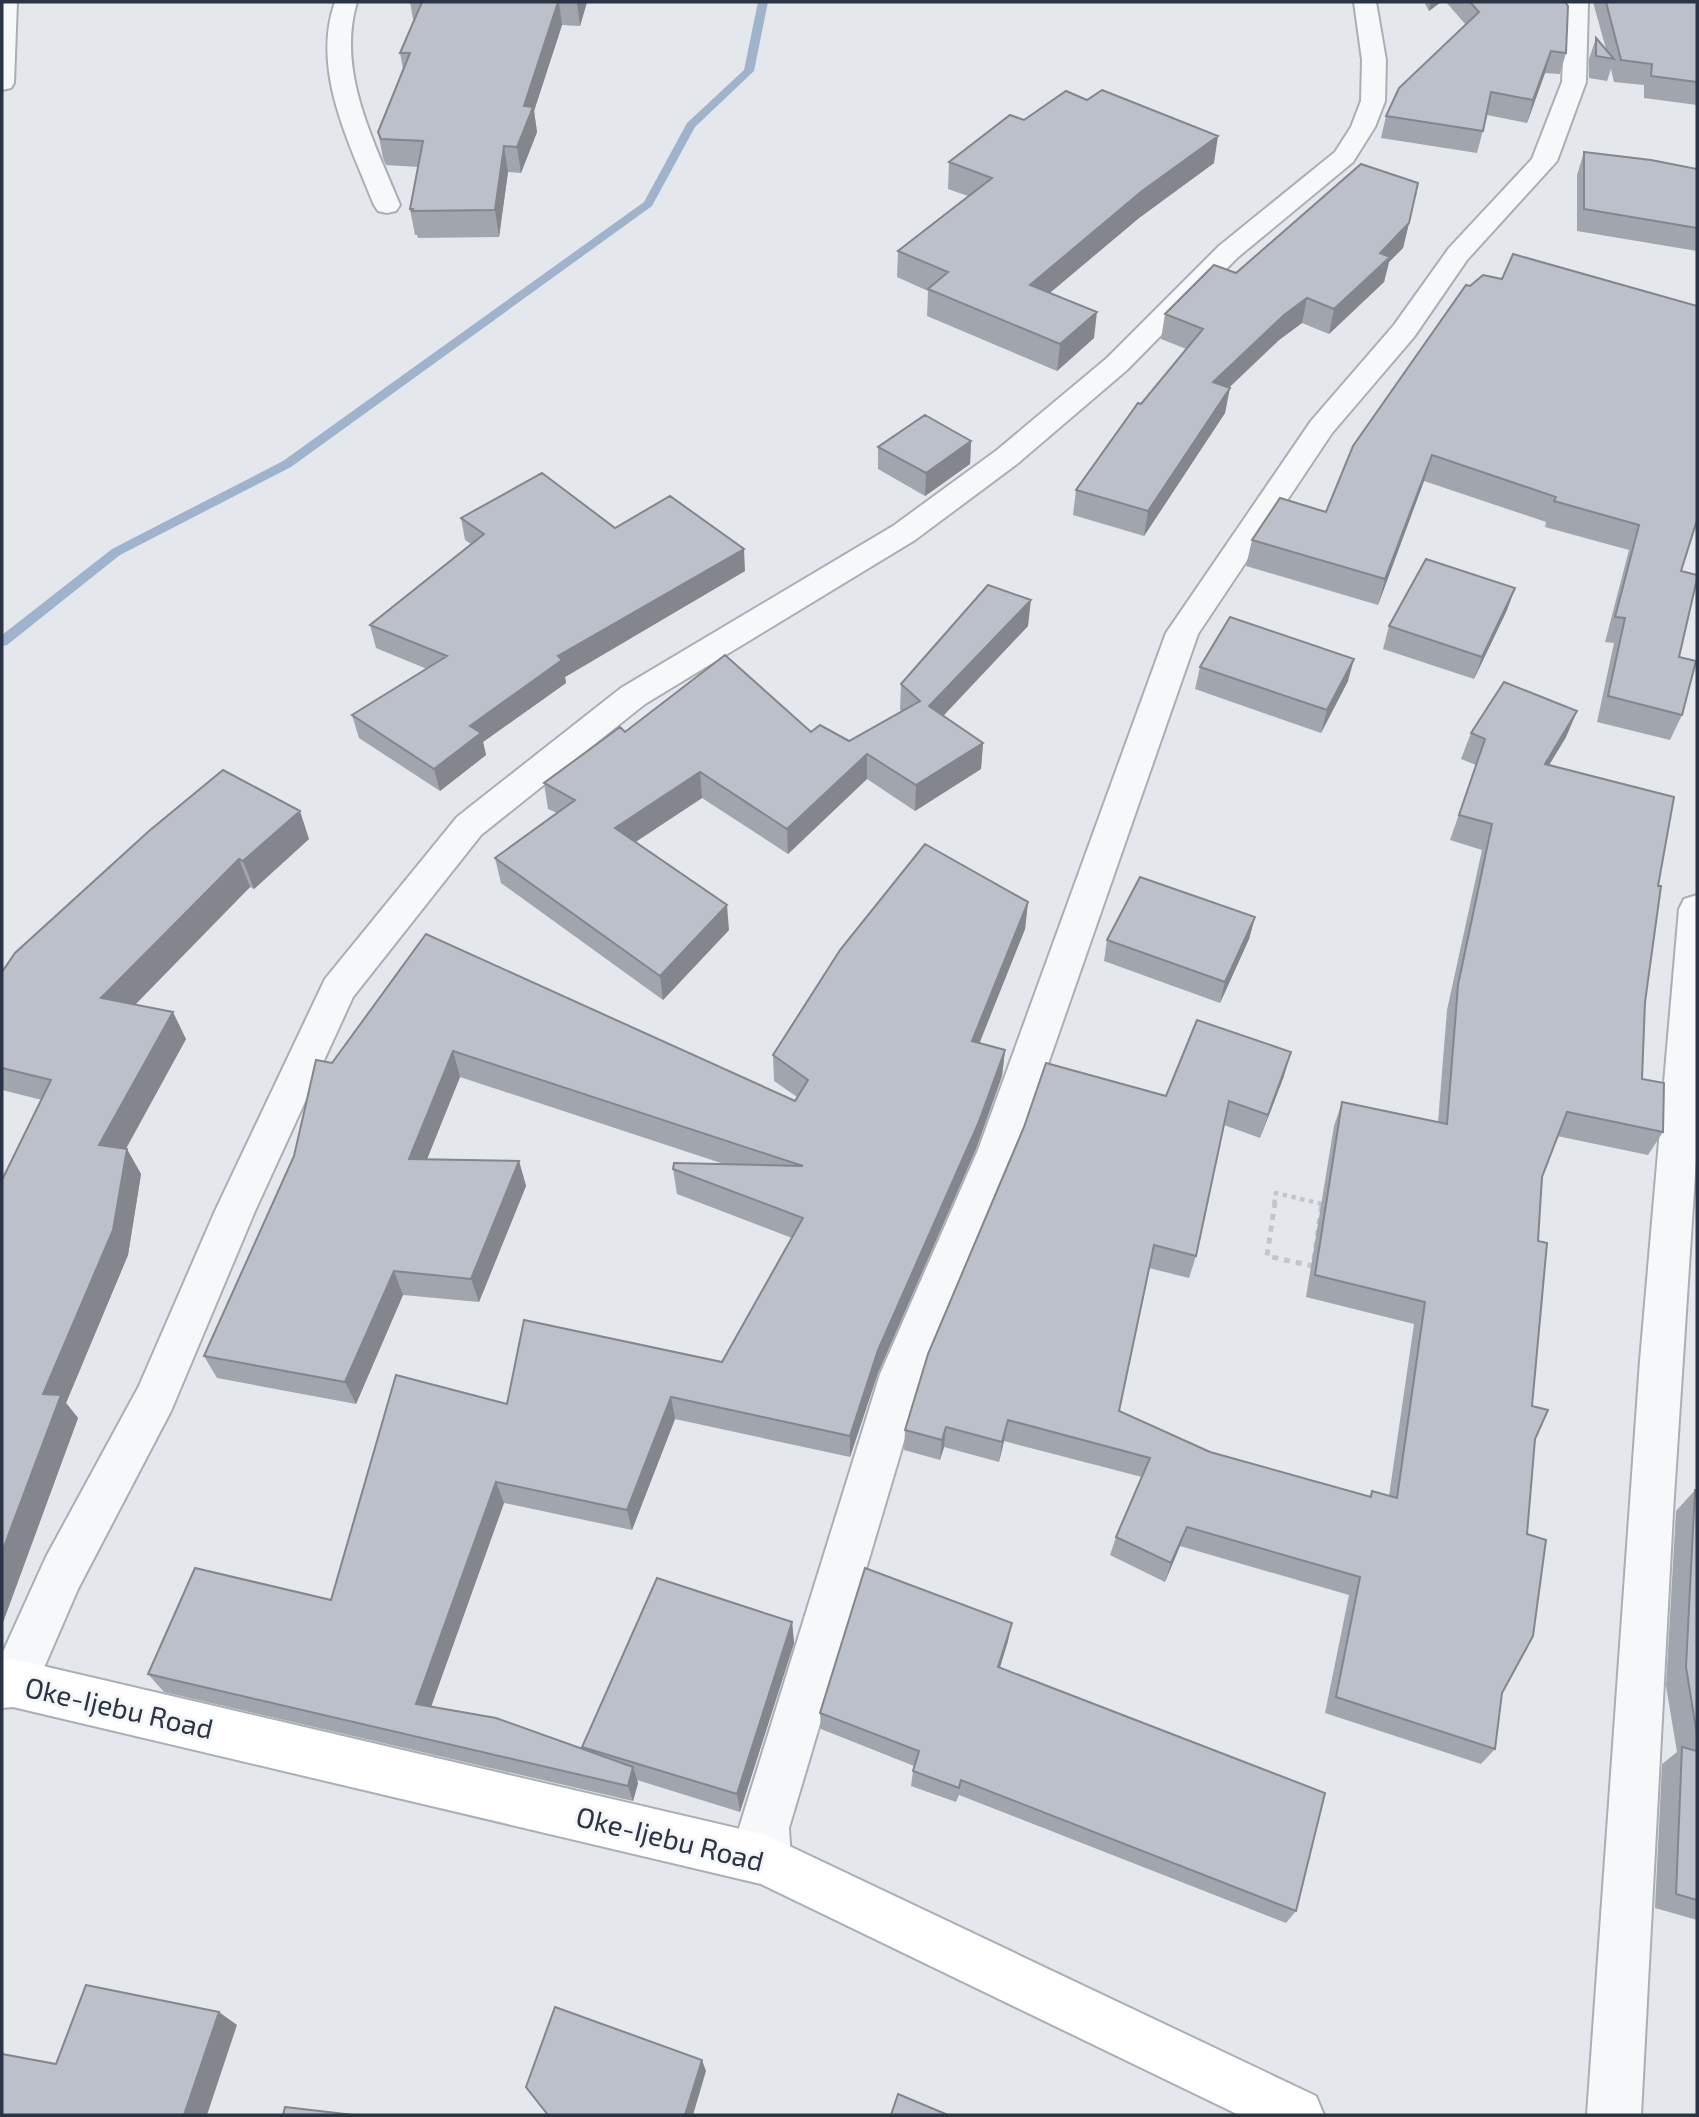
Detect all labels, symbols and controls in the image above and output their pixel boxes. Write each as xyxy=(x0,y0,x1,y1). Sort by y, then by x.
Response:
street label: Oke-Ijebu Road xyxy=(22,1669,217,1745)
street label: Oke-Ijebu Road xyxy=(573,1798,768,1878)

